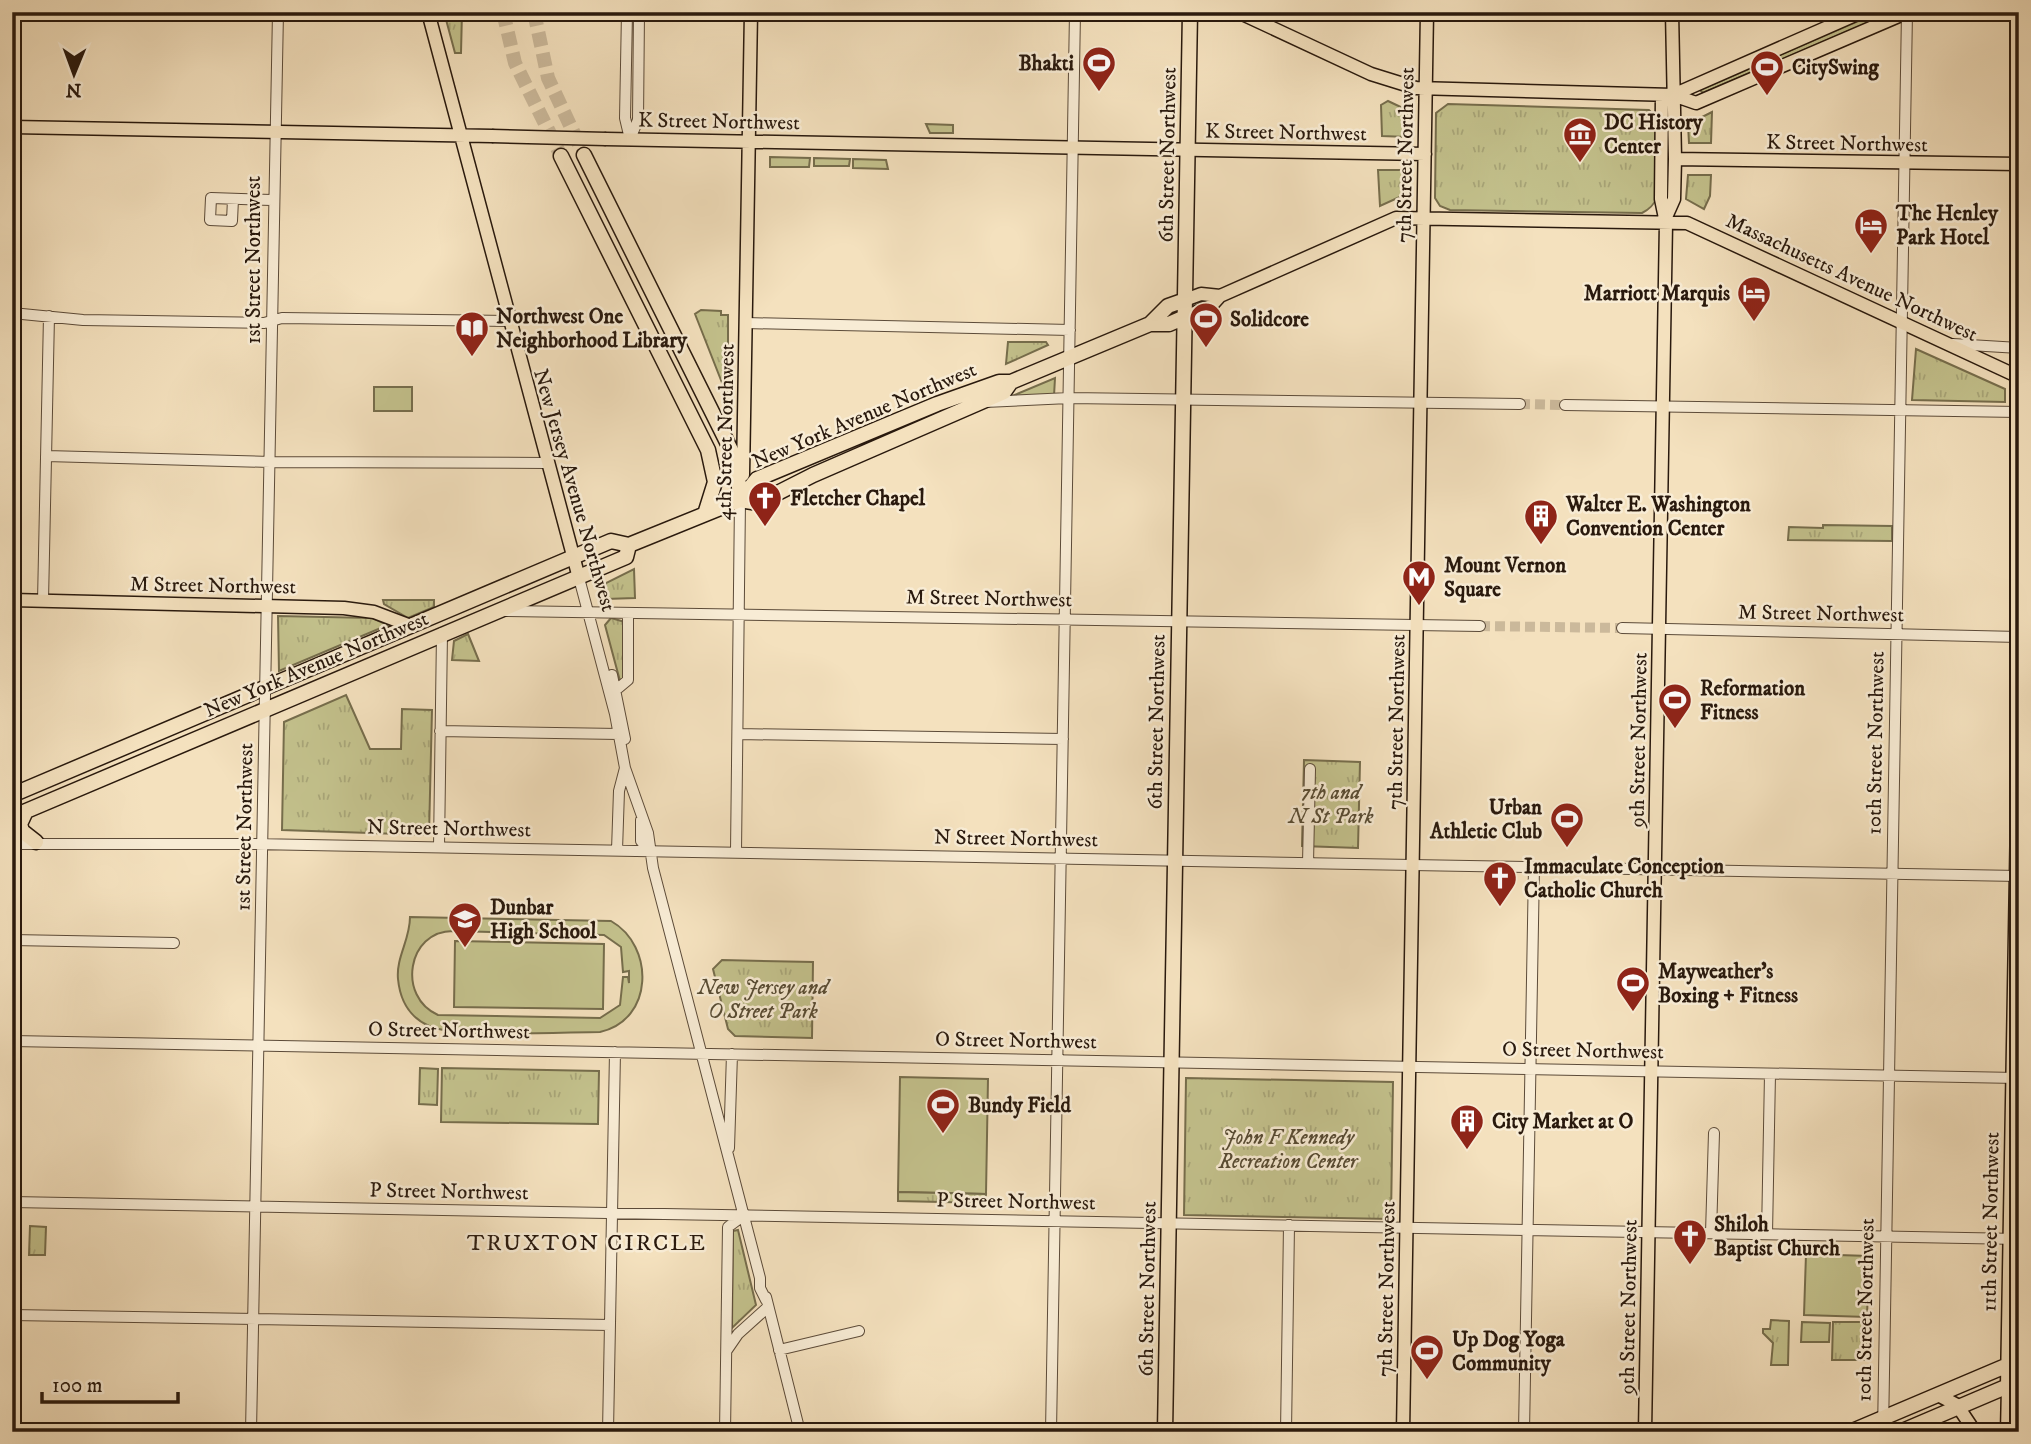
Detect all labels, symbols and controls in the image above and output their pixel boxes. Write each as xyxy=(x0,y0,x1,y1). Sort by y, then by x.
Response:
north arrow xyxy=(38,38,108,108)
sports icon: Bhakti xyxy=(1080,44,1118,93)
sports icon: CitySwing xyxy=(1748,48,1786,97)
place label: Bhakti xyxy=(1018,51,1075,77)
place label: CitySwing xyxy=(1792,55,1880,81)
street label: 6th Street Northwest xyxy=(1153,67,1183,243)
street label: 7th Street Northwest xyxy=(1391,67,1421,243)
text: N xyxy=(65,78,82,101)
street label: K Street Northwest xyxy=(638,108,800,136)
place label: DC History Center xyxy=(1604,110,1704,160)
museum icon: DC History Center xyxy=(1561,115,1599,164)
street label: K Street Northwest xyxy=(1205,119,1367,147)
street label: K Street Northwest xyxy=(1766,130,1928,158)
street label: 1st Street Northwest xyxy=(241,176,267,344)
place label: The Henley Park Hotel xyxy=(1895,201,1999,251)
hotel icon: The Henley Park Hotel xyxy=(1852,206,1890,255)
street label: Massachusetts Avenue Northwest xyxy=(1721,208,1982,348)
hotel icon: Marriott Marquis xyxy=(1735,274,1773,323)
place label: Marriott Marquis xyxy=(1584,281,1730,307)
sports icon: Solidcore xyxy=(1187,300,1225,349)
place label: Northwest One Neighborhood Library xyxy=(496,304,688,354)
place label: Solidcore xyxy=(1230,307,1309,333)
library icon: Northwest One Neighborhood Library xyxy=(453,309,491,358)
street label: 4th Street Northwest xyxy=(711,343,741,521)
street label: New York Avenue Northwest xyxy=(748,357,981,475)
street label: New Jersey Avenue Northwest xyxy=(527,366,621,615)
church icon: Fletcher Chapel xyxy=(746,479,784,528)
place label: Fletcher Chapel xyxy=(790,486,926,512)
place label: Walter E. Washington Convention Center xyxy=(1565,492,1752,542)
building icon: Walter E. Washington Convention Center xyxy=(1522,497,1560,546)
place label: Mount Vernon Square xyxy=(1444,553,1567,603)
metro station icon: Mount Vernon Square xyxy=(1400,558,1438,607)
street label: M Street Northwest xyxy=(130,572,297,600)
street label: M Street Northwest xyxy=(906,585,1073,613)
street label: M Street Northwest xyxy=(1738,600,1905,628)
street label: New York Avenue Northwest xyxy=(200,606,433,724)
street label: 6th Street Northwest xyxy=(1142,634,1172,810)
street label: 7th Street Northwest xyxy=(1382,634,1412,810)
street label: 10th Street Northwest xyxy=(1861,651,1891,835)
street label: 9th Street Northwest xyxy=(1624,652,1654,829)
place label: Reformation Fitness xyxy=(1700,676,1806,726)
sports icon: Reformation Fitness xyxy=(1656,681,1694,730)
street label: 1st Street Northwest xyxy=(231,742,259,911)
park label: 7th and N St Park xyxy=(1287,780,1374,830)
place label: Urban Athletic Club xyxy=(1429,795,1543,845)
sports icon: Urban Athletic Club xyxy=(1548,800,1586,849)
street label: N Street Northwest xyxy=(367,815,532,843)
street label: N Street Northwest xyxy=(934,825,1099,853)
place label: Immaculate Conception Catholic Church xyxy=(1524,854,1725,904)
church icon: Immaculate Conception Catholic Church xyxy=(1481,859,1519,908)
place label: Dunbar High School xyxy=(490,895,597,945)
school or university icon: Dunbar High School xyxy=(446,900,484,949)
place label: Mayweather’s Boxing + Fitness xyxy=(1658,959,1798,1009)
sports icon: Mayweather’s Boxing + Fitness xyxy=(1614,964,1652,1013)
park label: New Jersey and O Street Park xyxy=(697,975,831,1025)
street label: O Street Northwest xyxy=(368,1017,530,1045)
street label: O Street Northwest xyxy=(935,1027,1097,1055)
street label: O Street Northwest xyxy=(1502,1037,1664,1065)
sports icon: Bundy Field xyxy=(924,1086,962,1135)
place label: Bundy Field xyxy=(968,1093,1071,1119)
building icon: City Market at O xyxy=(1448,1102,1486,1151)
place label: City Market at O xyxy=(1492,1109,1634,1135)
park label: John F Kennedy Recreation Center xyxy=(1218,1125,1359,1175)
street label: 11th Street Northwest xyxy=(1976,1132,2006,1312)
street label: P Street Northwest xyxy=(369,1178,529,1206)
street label: P Street Northwest xyxy=(936,1188,1096,1216)
street label: 6th Street Northwest xyxy=(1133,1201,1163,1377)
street label: 7th Street Northwest xyxy=(1372,1201,1402,1377)
place label: Shiloh Baptist Church xyxy=(1714,1212,1841,1262)
church icon: Shiloh Baptist Church xyxy=(1671,1217,1709,1266)
street label: 10th Street Northwest xyxy=(1851,1218,1881,1402)
street label: 9th Street Northwest xyxy=(1614,1219,1644,1396)
district label: TRUXTON CIRCLE xyxy=(467,1229,707,1258)
place label: Up Dog Yoga Community xyxy=(1452,1327,1566,1377)
sports icon: Up Dog Yoga Community xyxy=(1408,1332,1446,1381)
scale bar xyxy=(42,1360,178,1404)
text: 100 m xyxy=(52,1373,103,1399)

